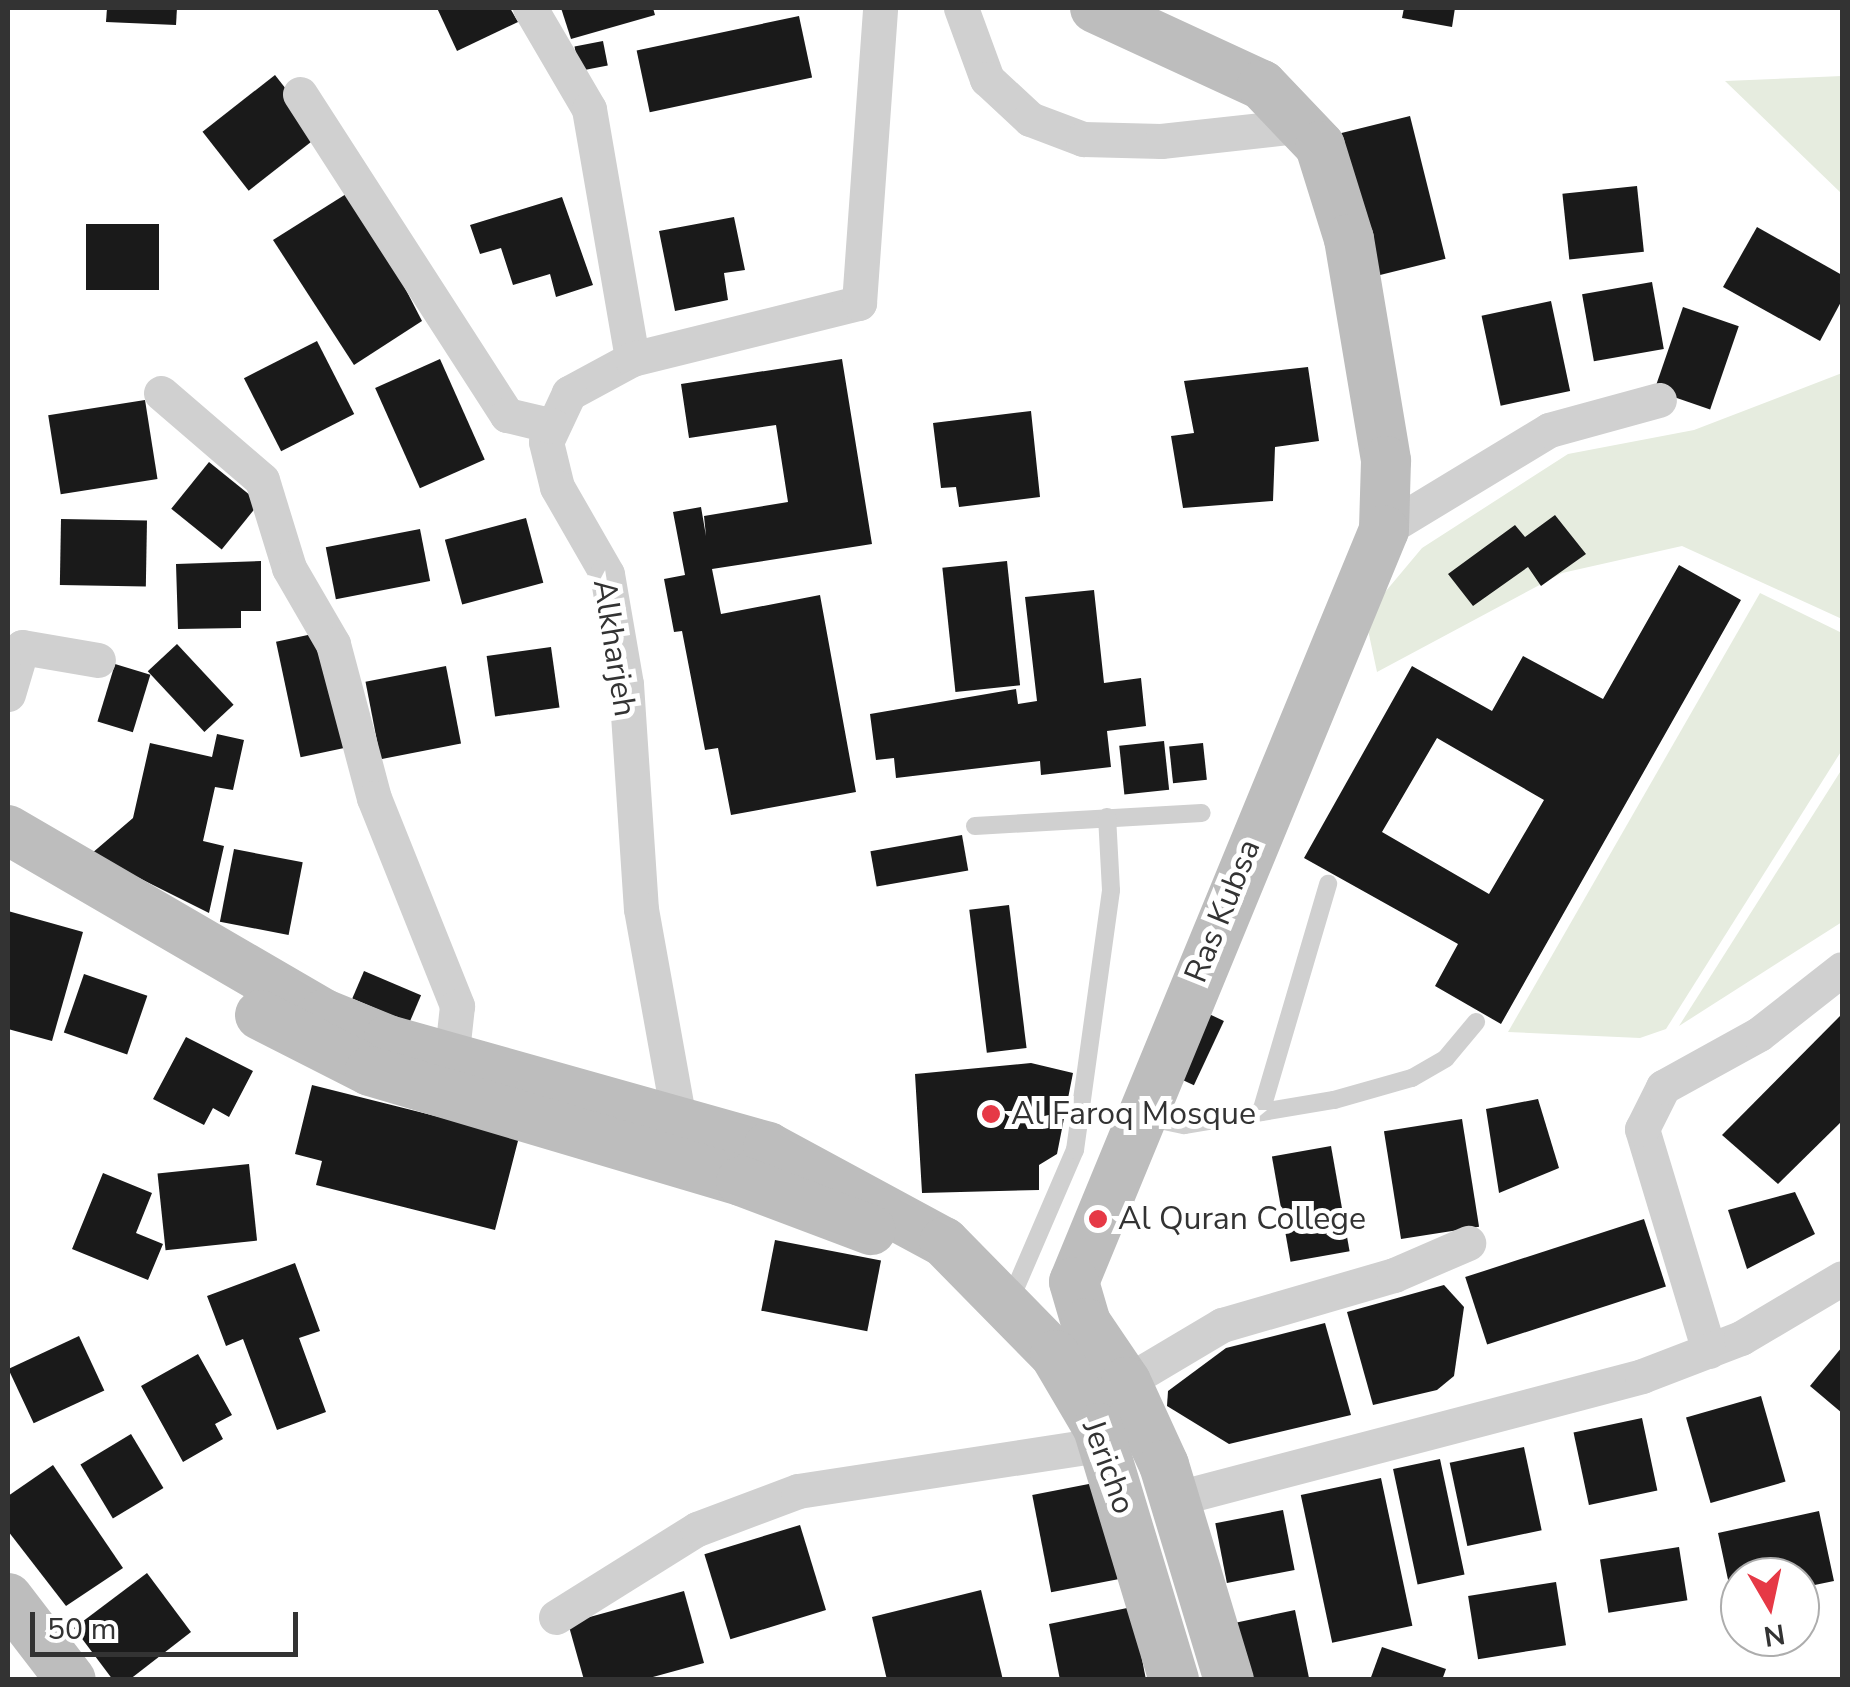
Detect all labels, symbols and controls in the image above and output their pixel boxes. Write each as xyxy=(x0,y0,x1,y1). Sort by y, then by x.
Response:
street label: Alkharjeh xyxy=(584,577,644,719)
street label: Ras Kubsa xyxy=(1177,834,1269,988)
place label: Al Faroq Mosque xyxy=(1011,1095,1256,1133)
marker: Al Faroq Mosque xyxy=(980,1103,1002,1125)
place label: Al Quran College xyxy=(1118,1200,1366,1238)
marker: Al Quran College xyxy=(1087,1208,1109,1230)
street label: Jericho xyxy=(1073,1415,1143,1519)
north arrow xyxy=(1720,1557,1820,1657)
scale bar xyxy=(35,1592,302,1654)
text: 50 m xyxy=(47,1609,116,1650)
text: N xyxy=(1761,1614,1788,1655)

